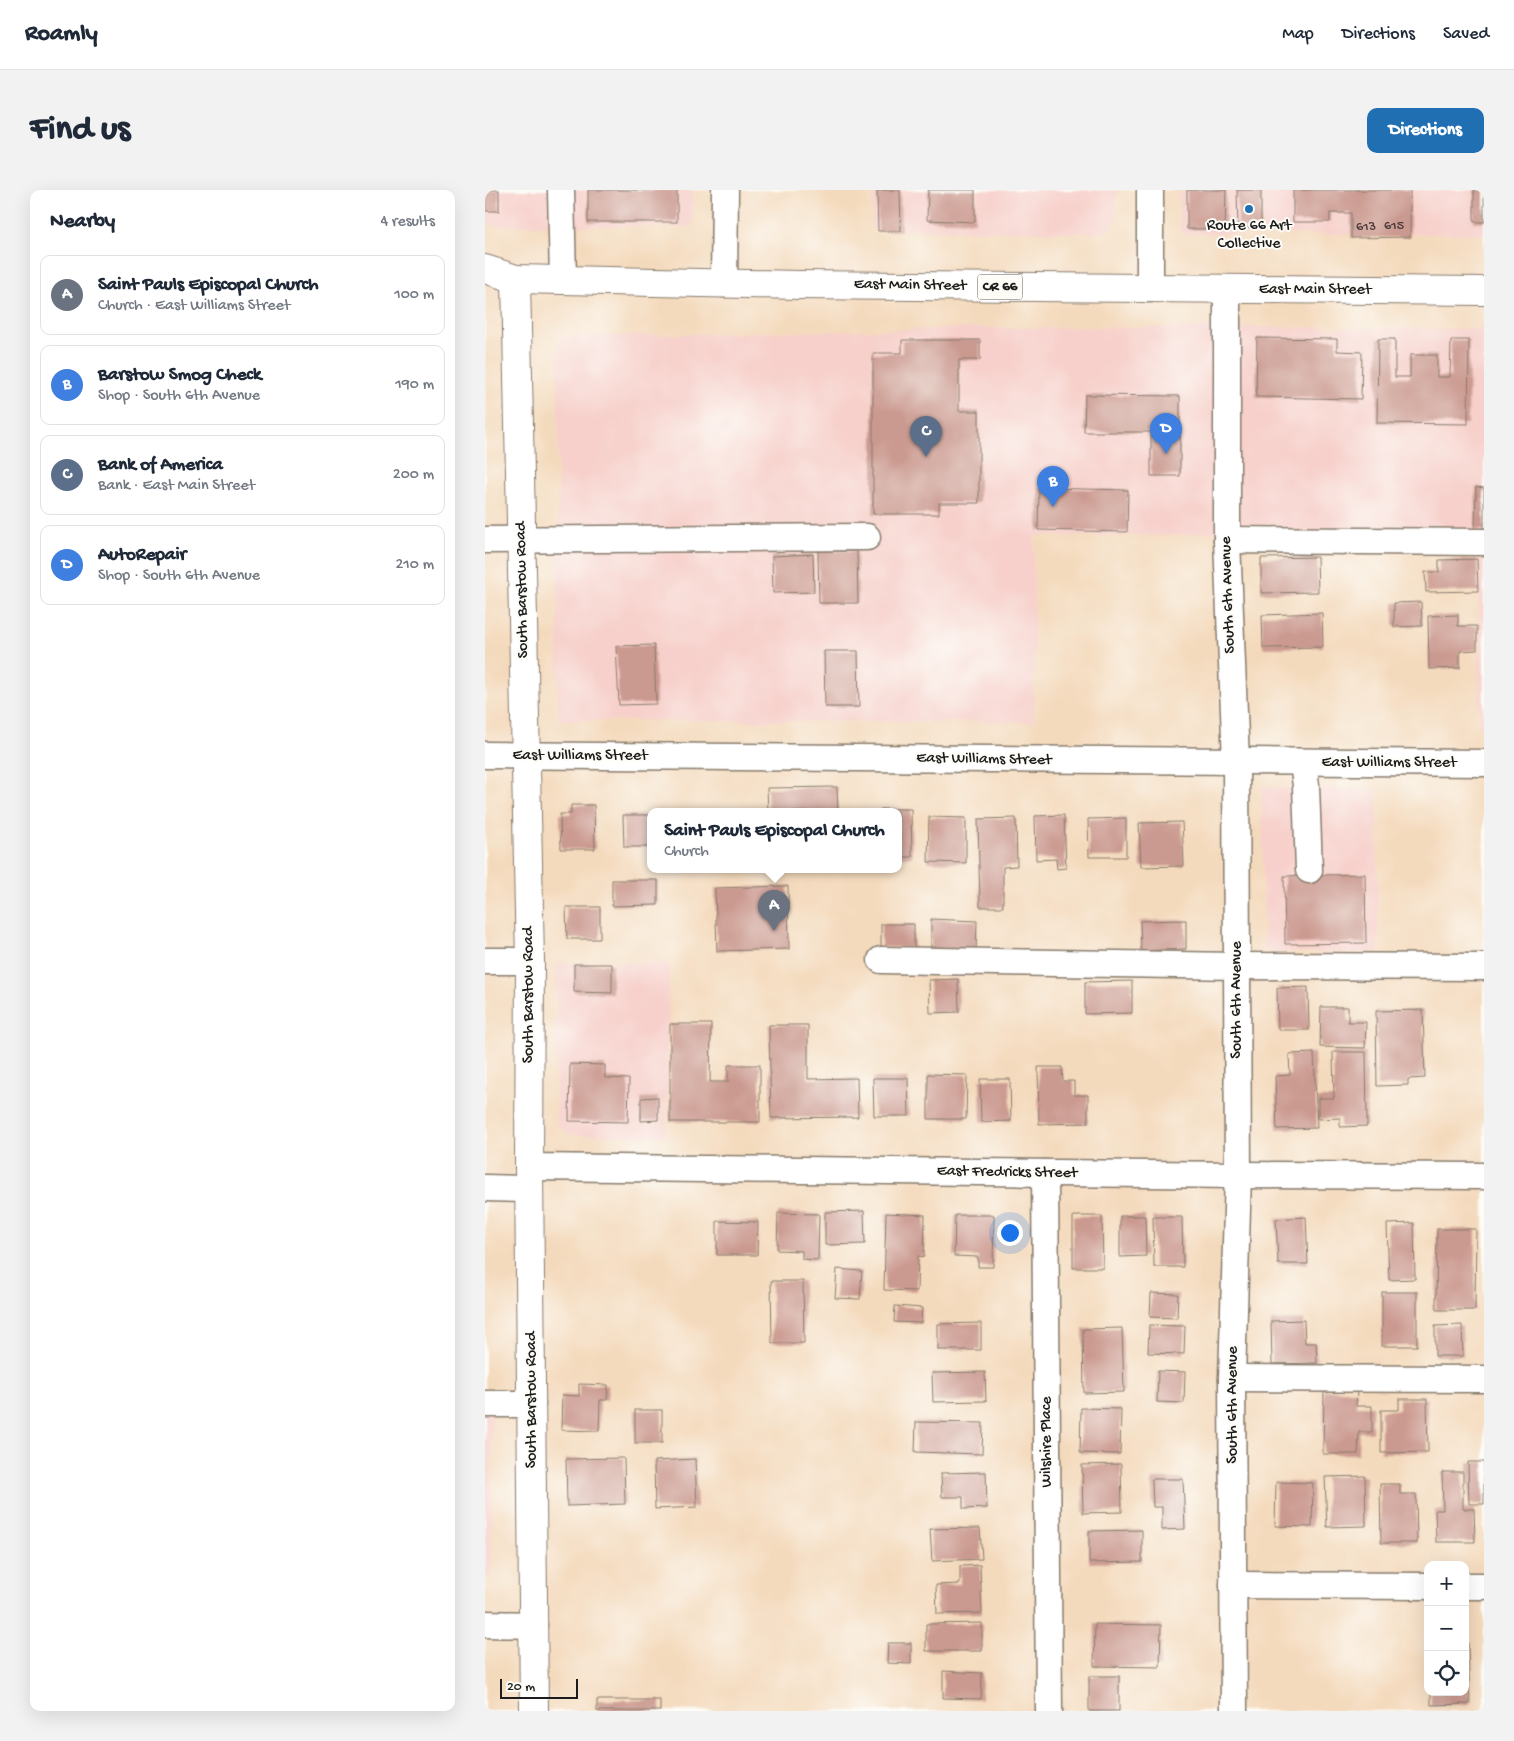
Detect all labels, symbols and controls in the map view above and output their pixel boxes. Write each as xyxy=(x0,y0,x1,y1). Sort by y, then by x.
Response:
text: Roamly xyxy=(25,20,98,49)
text: Map xyxy=(1282,24,1314,45)
text: Directions xyxy=(1342,24,1415,45)
text: Saved xyxy=(1443,24,1489,45)
button: Directions xyxy=(1367,108,1484,153)
text: Find us xyxy=(30,110,130,151)
marker: Route 66 Art Collective xyxy=(1243,203,1255,215)
text: Nearby xyxy=(50,210,115,235)
text: 4 results xyxy=(380,213,435,232)
place label: Route 66 Art Collective xyxy=(1207,217,1293,254)
house number: 615 xyxy=(1384,218,1404,235)
house number: 613 xyxy=(1356,219,1376,236)
text: Saint Pauls Episcopal Church xyxy=(98,274,318,297)
road number: CR 66 xyxy=(977,274,1023,300)
street label: East Main Street xyxy=(854,276,968,297)
street label: East Main Street xyxy=(1259,281,1373,300)
text: A xyxy=(62,286,72,305)
text: 100 m xyxy=(394,286,434,305)
text: Church · East Williams Street xyxy=(98,297,290,316)
text: Barstow Smog Check xyxy=(98,364,262,387)
text: B xyxy=(63,376,71,395)
text: 190 m xyxy=(395,376,434,395)
text: Shop · South 6th Avenue xyxy=(98,387,260,406)
pin: D xyxy=(1150,413,1182,454)
pin: C xyxy=(910,416,942,457)
text: Bank of America xyxy=(98,454,223,477)
text: C xyxy=(63,466,71,485)
text: 200 m xyxy=(393,466,434,485)
pin: B xyxy=(1037,466,1069,507)
text: Bank · East Main Street xyxy=(98,477,255,496)
street label: South Barstow Road xyxy=(512,520,534,659)
street label: South 6th Avenue xyxy=(1217,535,1241,654)
text: AutoRepair xyxy=(98,544,186,567)
text: D xyxy=(62,556,72,575)
text: 210 m xyxy=(395,556,434,575)
text: Shop · South 6th Avenue xyxy=(98,567,260,586)
street label: East Williams Street xyxy=(512,747,649,766)
street label: East Williams Street xyxy=(916,749,1053,771)
street label: East Williams Street xyxy=(1321,754,1458,773)
popup xyxy=(647,808,902,873)
text: Saint Pauls Episcopal Church xyxy=(664,820,885,843)
text: Church xyxy=(664,843,709,862)
pin: A xyxy=(758,890,790,931)
street label: South Barstow Road xyxy=(520,925,539,1063)
street label: South 6th Avenue xyxy=(1228,941,1247,1059)
street label: East Fredricks Street xyxy=(937,1162,1079,1184)
your location xyxy=(997,1220,1023,1246)
street label: South Barstow Road xyxy=(523,1330,542,1468)
street label: South 6th Avenue xyxy=(1224,1346,1243,1464)
street label: Wilshire Place xyxy=(1038,1396,1057,1488)
map controls xyxy=(1424,1561,1469,1696)
button: + xyxy=(1424,1561,1469,1606)
button: − xyxy=(1424,1606,1469,1651)
button: locate xyxy=(1424,1651,1469,1696)
scale bar xyxy=(500,1676,577,1699)
text: 20 m xyxy=(507,1679,535,1696)

